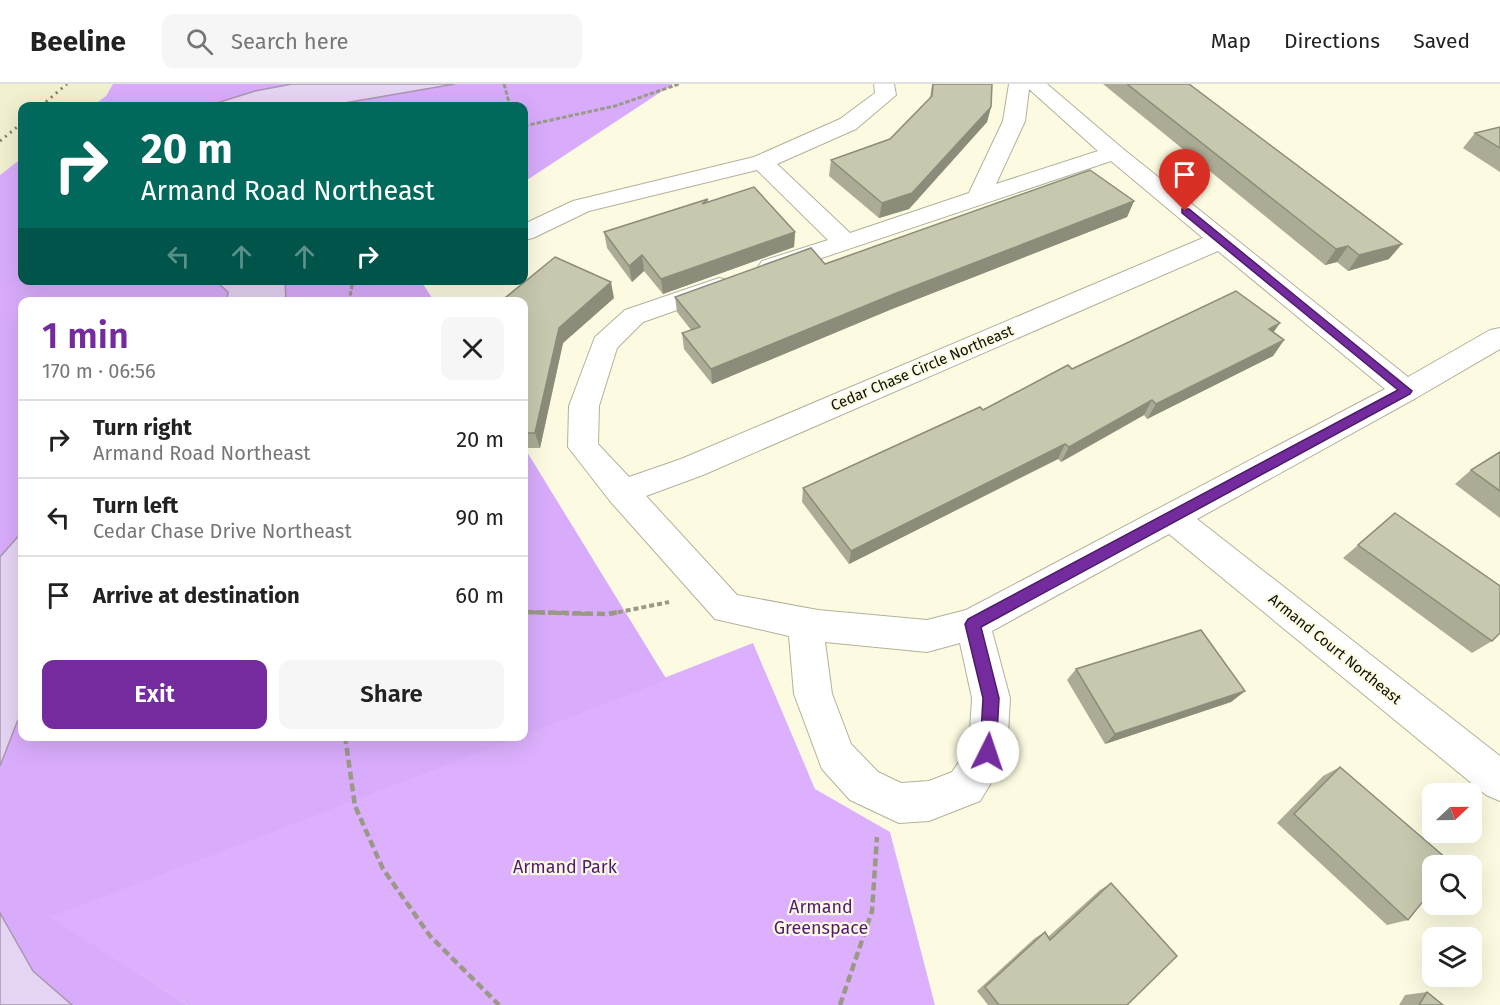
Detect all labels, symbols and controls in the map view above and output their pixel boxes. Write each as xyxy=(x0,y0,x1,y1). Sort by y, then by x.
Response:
search box xyxy=(162,14,582,68)
text: Beeline xyxy=(30,25,126,58)
icon: search xyxy=(183,25,216,58)
text: Search here xyxy=(231,28,349,55)
text: Map xyxy=(1211,28,1251,54)
text: Directions xyxy=(1284,28,1380,54)
text: Saved xyxy=(1413,28,1470,54)
text: 20 m xyxy=(141,124,233,174)
icon: right xyxy=(42,126,120,204)
pin xyxy=(1159,149,1210,211)
icon: arrive xyxy=(1168,158,1201,191)
text: Armand Road Northeast xyxy=(141,175,435,207)
icon: left xyxy=(162,240,195,273)
icon: ahead xyxy=(225,240,258,273)
icon: ahead xyxy=(288,240,321,273)
icon: right xyxy=(351,240,384,273)
text: 1 min xyxy=(42,314,129,358)
button: close xyxy=(441,317,504,380)
street label: Cedar Chase Circle Northeast xyxy=(828,321,1016,415)
text: 170 m · 06:56 xyxy=(42,359,156,383)
text: Turn right xyxy=(93,414,192,441)
icon: right xyxy=(42,423,75,456)
text: 20 m xyxy=(456,426,504,453)
text: Armand Road Northeast xyxy=(93,441,311,465)
text: Turn left xyxy=(93,492,178,519)
icon: left xyxy=(42,501,75,534)
text: 90 m xyxy=(455,504,504,531)
text: Cedar Chase Drive Northeast xyxy=(93,519,352,543)
icon: arrive xyxy=(42,579,75,612)
text: Arrive at destination xyxy=(93,582,300,609)
text: 60 m xyxy=(455,582,504,609)
street label: Armand Court Northeast xyxy=(1265,590,1405,708)
button: Exit xyxy=(42,660,267,729)
button: Share xyxy=(279,660,504,729)
position arrow xyxy=(956,720,1020,784)
north arrow xyxy=(1422,783,1482,843)
map controls xyxy=(1422,783,1482,987)
button: search xyxy=(1422,855,1482,915)
park label: Armand Park xyxy=(513,856,618,878)
park label: Armand Greenspace xyxy=(774,896,868,939)
button: layers xyxy=(1422,927,1482,987)

